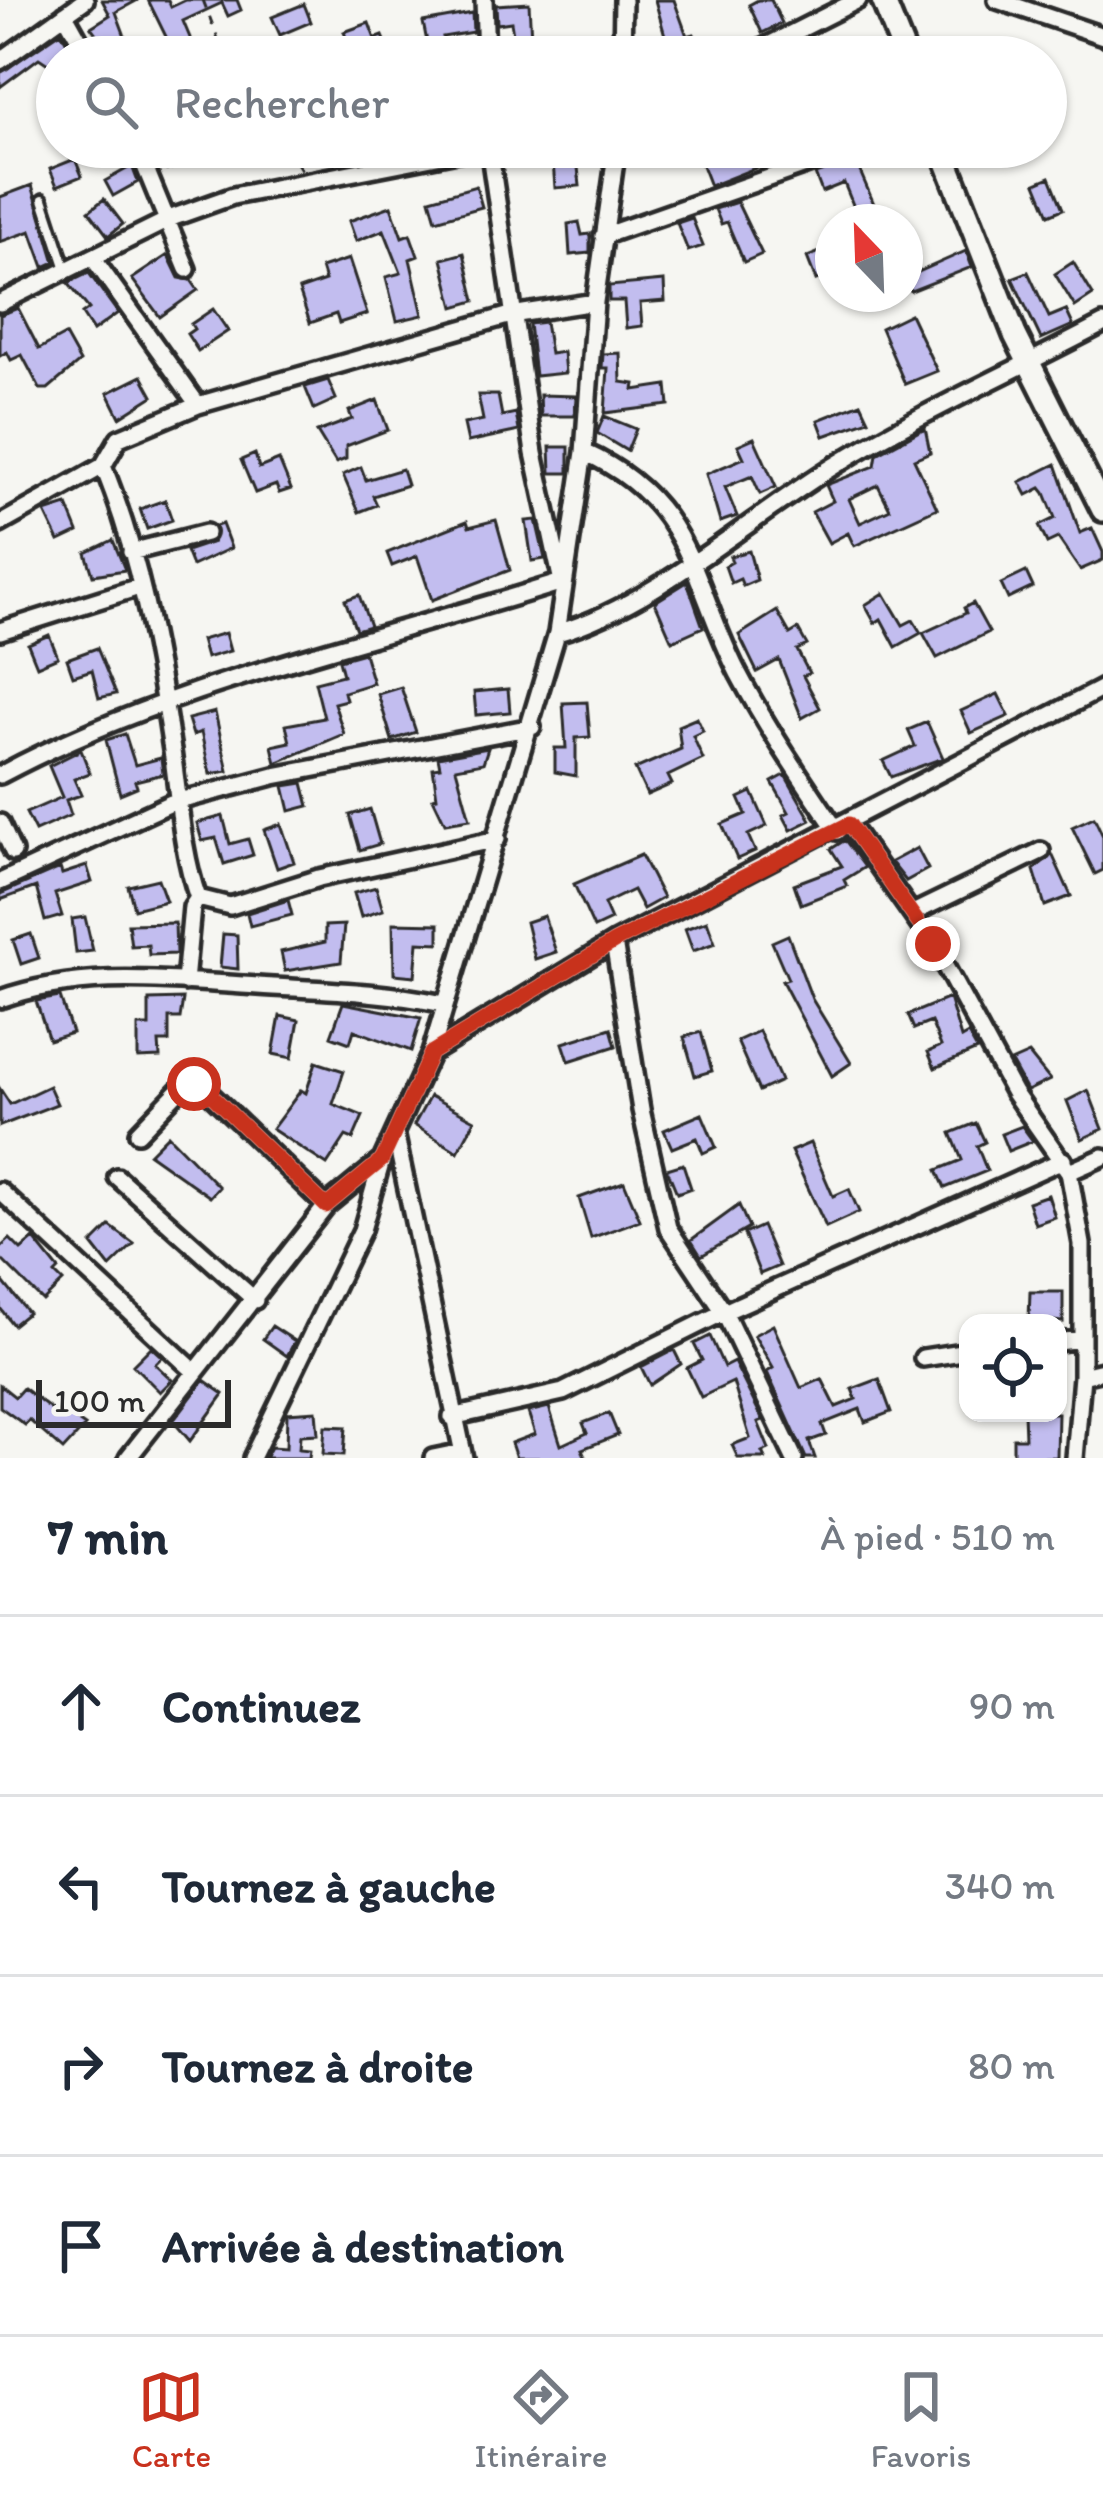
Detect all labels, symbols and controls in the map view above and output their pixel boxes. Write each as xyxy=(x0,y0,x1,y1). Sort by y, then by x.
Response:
search box xyxy=(36,36,1067,168)
icon: search xyxy=(78,69,144,135)
text: Rechercher xyxy=(174,75,389,129)
north arrow xyxy=(815,204,923,312)
route end xyxy=(906,917,960,971)
route start xyxy=(167,1057,221,1111)
map controls xyxy=(959,1314,1067,1422)
button: locate xyxy=(959,1314,1067,1422)
scale bar xyxy=(36,1374,231,1427)
text: 100 m xyxy=(54,1381,145,1420)
text: 7 min xyxy=(48,1506,168,1567)
text: À pied · 510 m xyxy=(820,1513,1055,1560)
icon: ahead xyxy=(48,1673,114,1739)
text: Continuez xyxy=(162,1679,360,1733)
text: 90 m xyxy=(969,1682,1055,1729)
icon: left xyxy=(48,1853,114,1919)
text: Tournez à gauche xyxy=(162,1859,496,1913)
text: 340 m xyxy=(945,1862,1055,1909)
icon: right xyxy=(48,2033,114,2099)
text: Tournez à droite xyxy=(162,2039,474,2093)
text: 80 m xyxy=(968,2042,1055,2089)
icon: arrive xyxy=(48,2213,114,2279)
text: Arrivée à destination xyxy=(162,2219,564,2273)
tab: Carte xyxy=(132,2364,211,2475)
tab: Itinéraire xyxy=(474,2364,608,2475)
tab: Favoris xyxy=(871,2364,971,2475)

